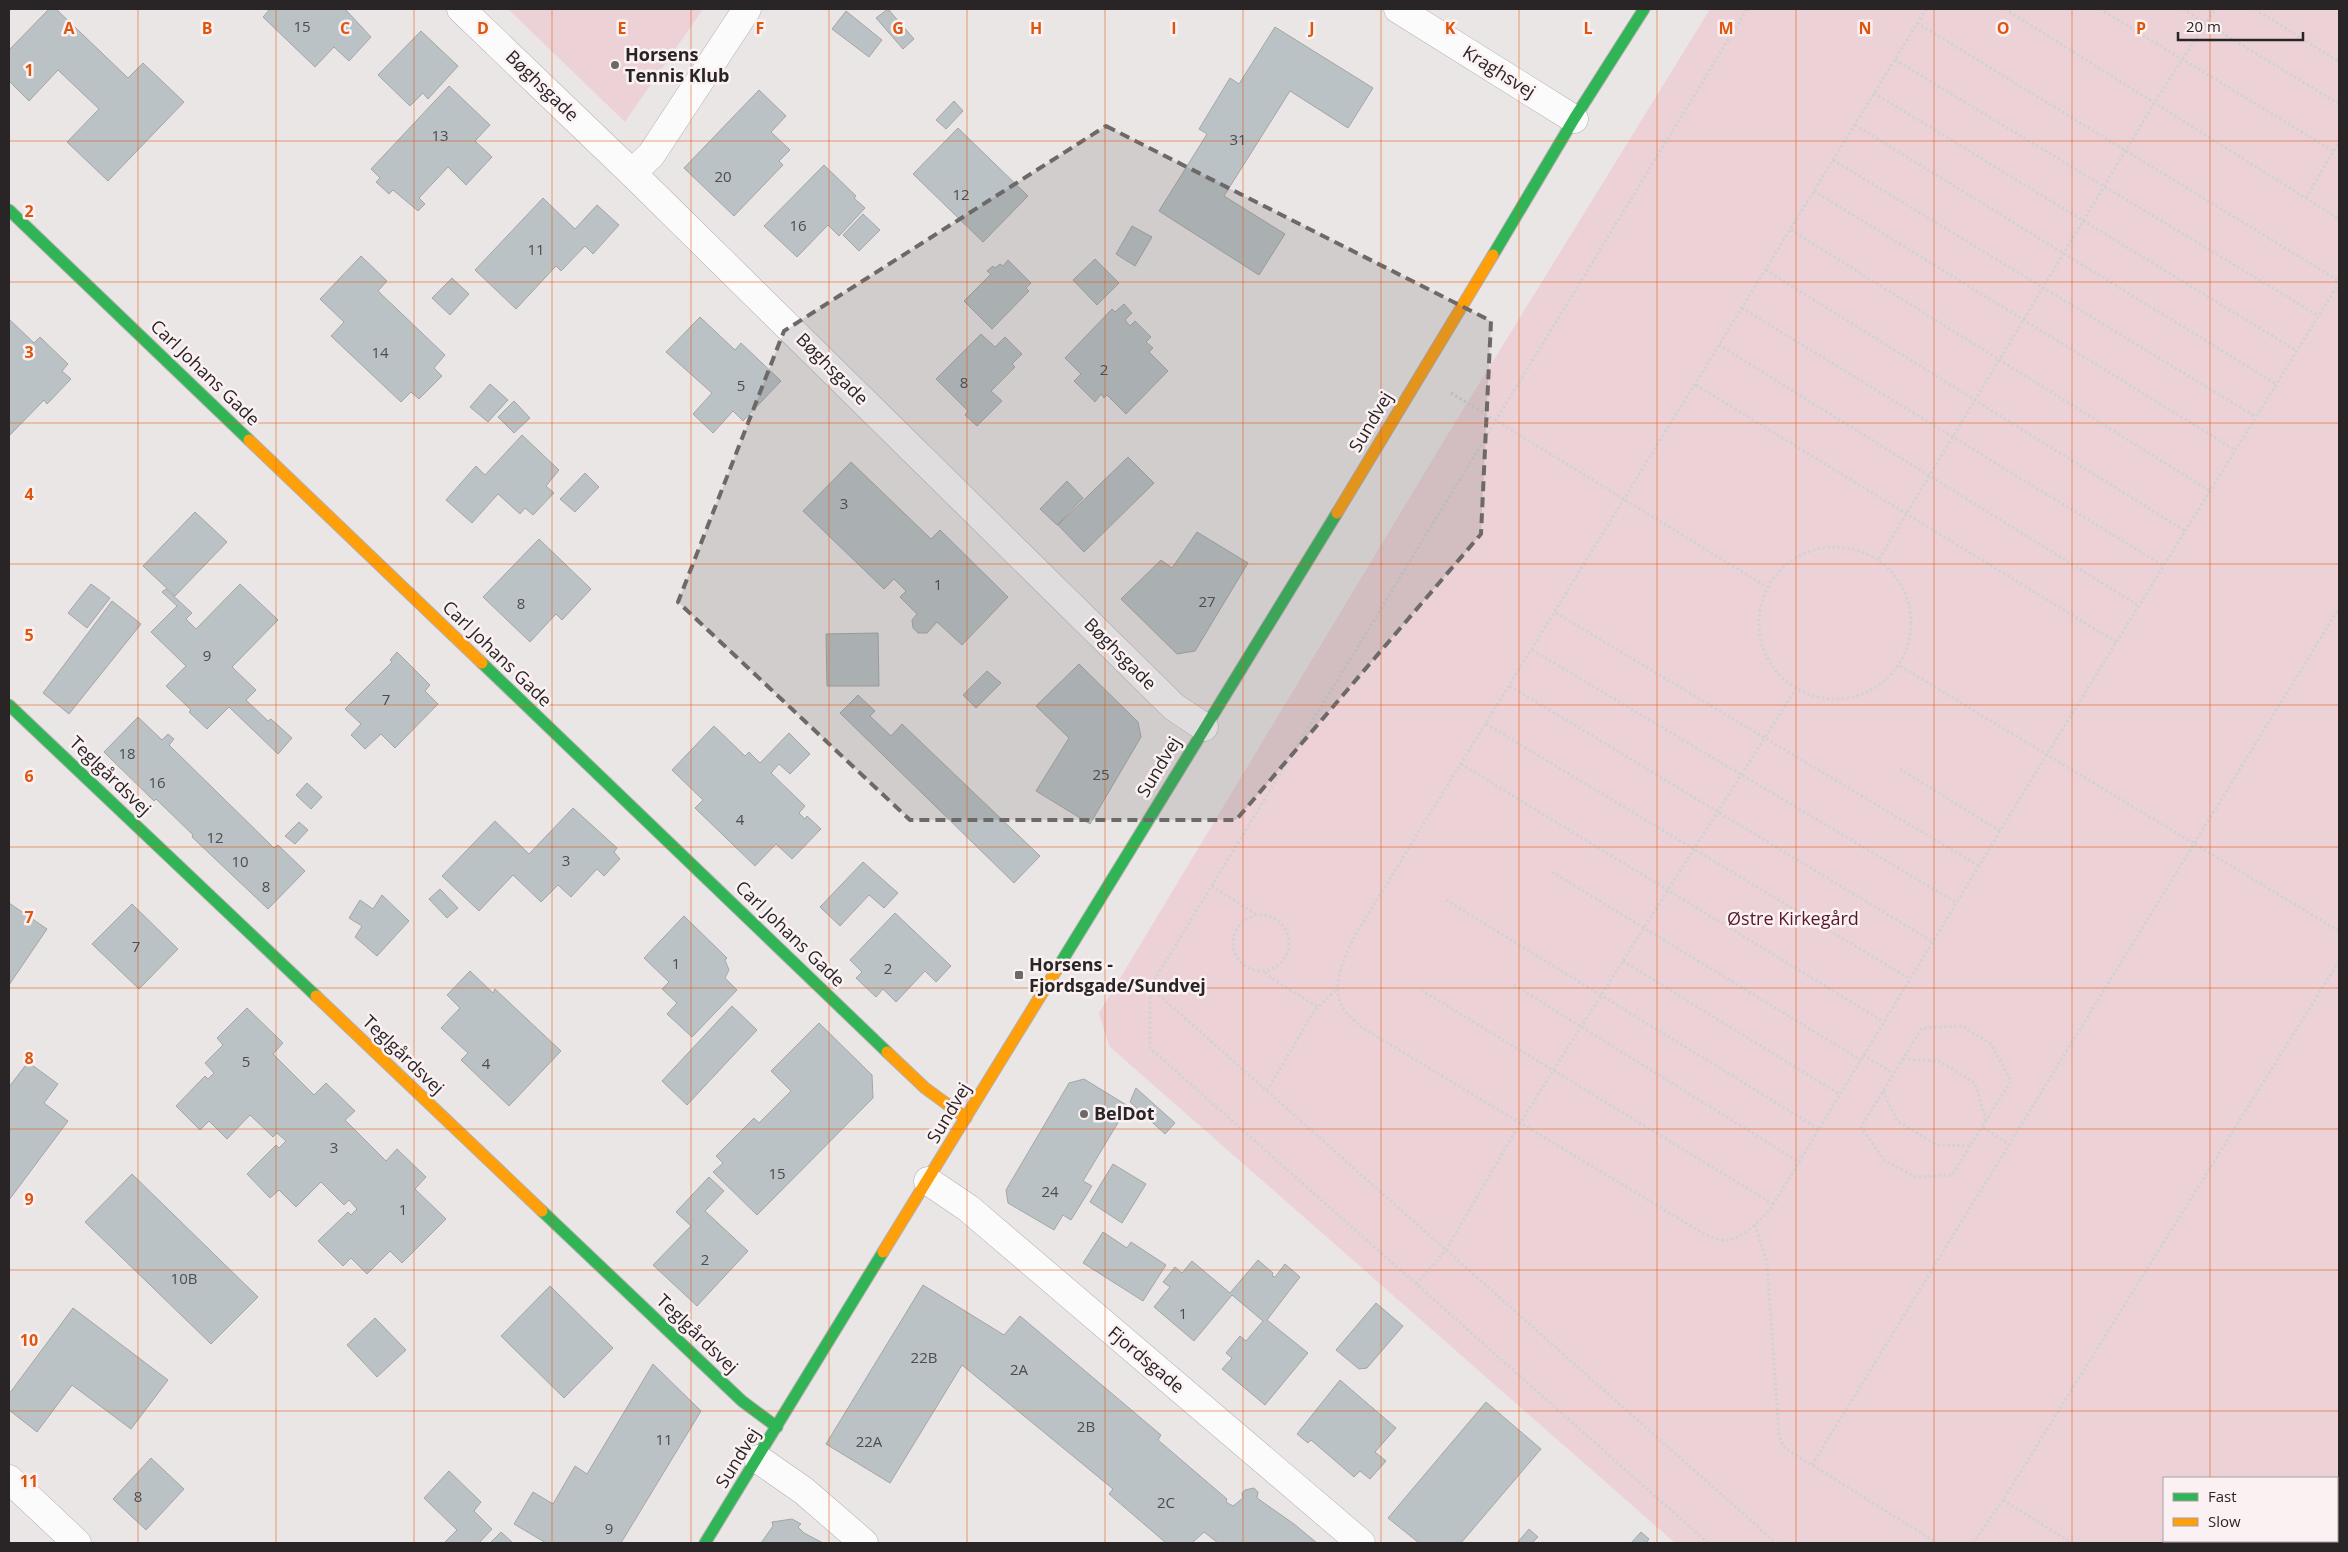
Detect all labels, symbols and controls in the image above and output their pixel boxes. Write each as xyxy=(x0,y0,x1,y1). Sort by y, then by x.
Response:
scale bar xyxy=(2178,10,2303,42)
house number: 15 xyxy=(293,16,311,36)
text: 20 m xyxy=(2186,16,2221,36)
text: A xyxy=(63,17,75,39)
text: B xyxy=(202,17,212,39)
text: C xyxy=(340,17,350,39)
text: D xyxy=(477,17,489,39)
text: E xyxy=(618,17,627,39)
text: F xyxy=(756,17,764,39)
text: G xyxy=(892,17,904,39)
text: H xyxy=(1030,17,1042,39)
text: I xyxy=(1171,17,1177,39)
text: J xyxy=(1307,17,1315,39)
text: K xyxy=(1445,17,1456,39)
text: L xyxy=(1583,17,1593,39)
text: M xyxy=(1718,17,1734,39)
text: N xyxy=(1858,17,1872,39)
text: O xyxy=(1997,17,2009,39)
text: P xyxy=(2136,17,2146,39)
street label: Kraghsvej xyxy=(1459,39,1540,103)
place label: Horsens Tennis Klub xyxy=(625,42,730,87)
street label: Bøghsgade xyxy=(501,44,584,126)
text: 1 xyxy=(24,59,34,81)
marker: Horsens Tennis Klub xyxy=(609,59,621,71)
house number: 13 xyxy=(431,125,449,145)
house number: 31 xyxy=(1229,129,1247,149)
house number: 20 xyxy=(714,166,732,186)
house number: 12 xyxy=(952,184,970,204)
text: 2 xyxy=(24,200,34,222)
house number: 16 xyxy=(789,215,807,235)
house number: 11 xyxy=(527,239,545,259)
street label: Carl Johans Gade xyxy=(146,314,266,431)
street label: Bøghsgade xyxy=(791,327,874,410)
text: 3 xyxy=(24,341,34,363)
house number: 14 xyxy=(371,342,389,362)
house number: 2 xyxy=(1100,359,1108,379)
house number: 8 xyxy=(960,372,968,392)
house number: 5 xyxy=(737,375,745,395)
street label: Sundvej xyxy=(1343,387,1398,456)
text: 4 xyxy=(24,483,34,505)
house number: 3 xyxy=(840,493,848,513)
house number: 1 xyxy=(934,574,942,594)
house number: 27 xyxy=(1198,591,1216,611)
house number: 8 xyxy=(517,593,525,613)
street label: Carl Johans Gade xyxy=(438,595,558,712)
street label: Bøghsgade xyxy=(1079,612,1162,695)
text: 5 xyxy=(24,624,34,646)
house number: 9 xyxy=(203,645,211,665)
house number: 7 xyxy=(382,689,390,709)
street label: Teglgårdsvej xyxy=(65,730,157,820)
street label: Sundvej xyxy=(1131,732,1186,801)
house number: 18 xyxy=(118,743,136,763)
house number: 25 xyxy=(1092,764,1110,784)
text: 6 xyxy=(24,765,34,787)
house number: 16 xyxy=(148,772,166,792)
house number: 4 xyxy=(736,809,745,829)
house number: 12 xyxy=(206,827,224,847)
house number: 3 xyxy=(562,850,570,870)
house number: 10 xyxy=(231,851,249,871)
street label: Carl Johans Gade xyxy=(731,875,851,992)
house number: 8 xyxy=(262,876,270,896)
text: 7 xyxy=(24,906,34,928)
park label: Østre Kirkegård xyxy=(1727,906,1859,930)
house number: 7 xyxy=(132,936,140,956)
place label: Horsens - Fjordsgade/Sundvej xyxy=(1029,952,1206,997)
house number: 1 xyxy=(672,953,680,973)
house number: 2 xyxy=(884,958,892,978)
marker: Horsens - Fjordsgade/Sundvej xyxy=(1013,969,1025,981)
street label: Teglgårdsvej xyxy=(358,1009,450,1099)
text: 8 xyxy=(24,1047,34,1069)
house number: 5 xyxy=(242,1051,250,1071)
house number: 4 xyxy=(482,1053,491,1073)
street label: Sundvej xyxy=(921,1078,976,1147)
place label: BelDot xyxy=(1094,1101,1155,1125)
marker: BelDot xyxy=(1078,1108,1090,1120)
house number: 3 xyxy=(330,1137,338,1157)
house number: 15 xyxy=(768,1163,786,1183)
house number: 24 xyxy=(1041,1181,1059,1201)
text: 9 xyxy=(24,1188,34,1210)
house number: 1 xyxy=(399,1199,407,1219)
house number: 2 xyxy=(701,1249,709,1269)
house number: 10B xyxy=(171,1268,197,1288)
street label: Teglgårdsvej xyxy=(652,1288,744,1378)
house number: 1 xyxy=(1179,1303,1187,1323)
street label: Fjordsgade xyxy=(1103,1320,1190,1398)
text: 10 xyxy=(20,1329,38,1351)
house number: 22B xyxy=(911,1347,937,1367)
house number: 2A xyxy=(1010,1359,1029,1379)
house number: 2B xyxy=(1077,1416,1095,1436)
street label: Sundvej xyxy=(709,1423,765,1492)
house number: 11 xyxy=(655,1429,673,1449)
house number: 22A xyxy=(856,1431,883,1451)
text: 11 xyxy=(20,1470,38,1492)
legend xyxy=(2163,1477,2338,1542)
house number: 8 xyxy=(134,1486,142,1506)
text: Fast xyxy=(2208,1486,2237,1506)
house number: 2C xyxy=(1157,1492,1175,1512)
text: Slow xyxy=(2208,1511,2241,1531)
house number: 9 xyxy=(605,1518,613,1538)

